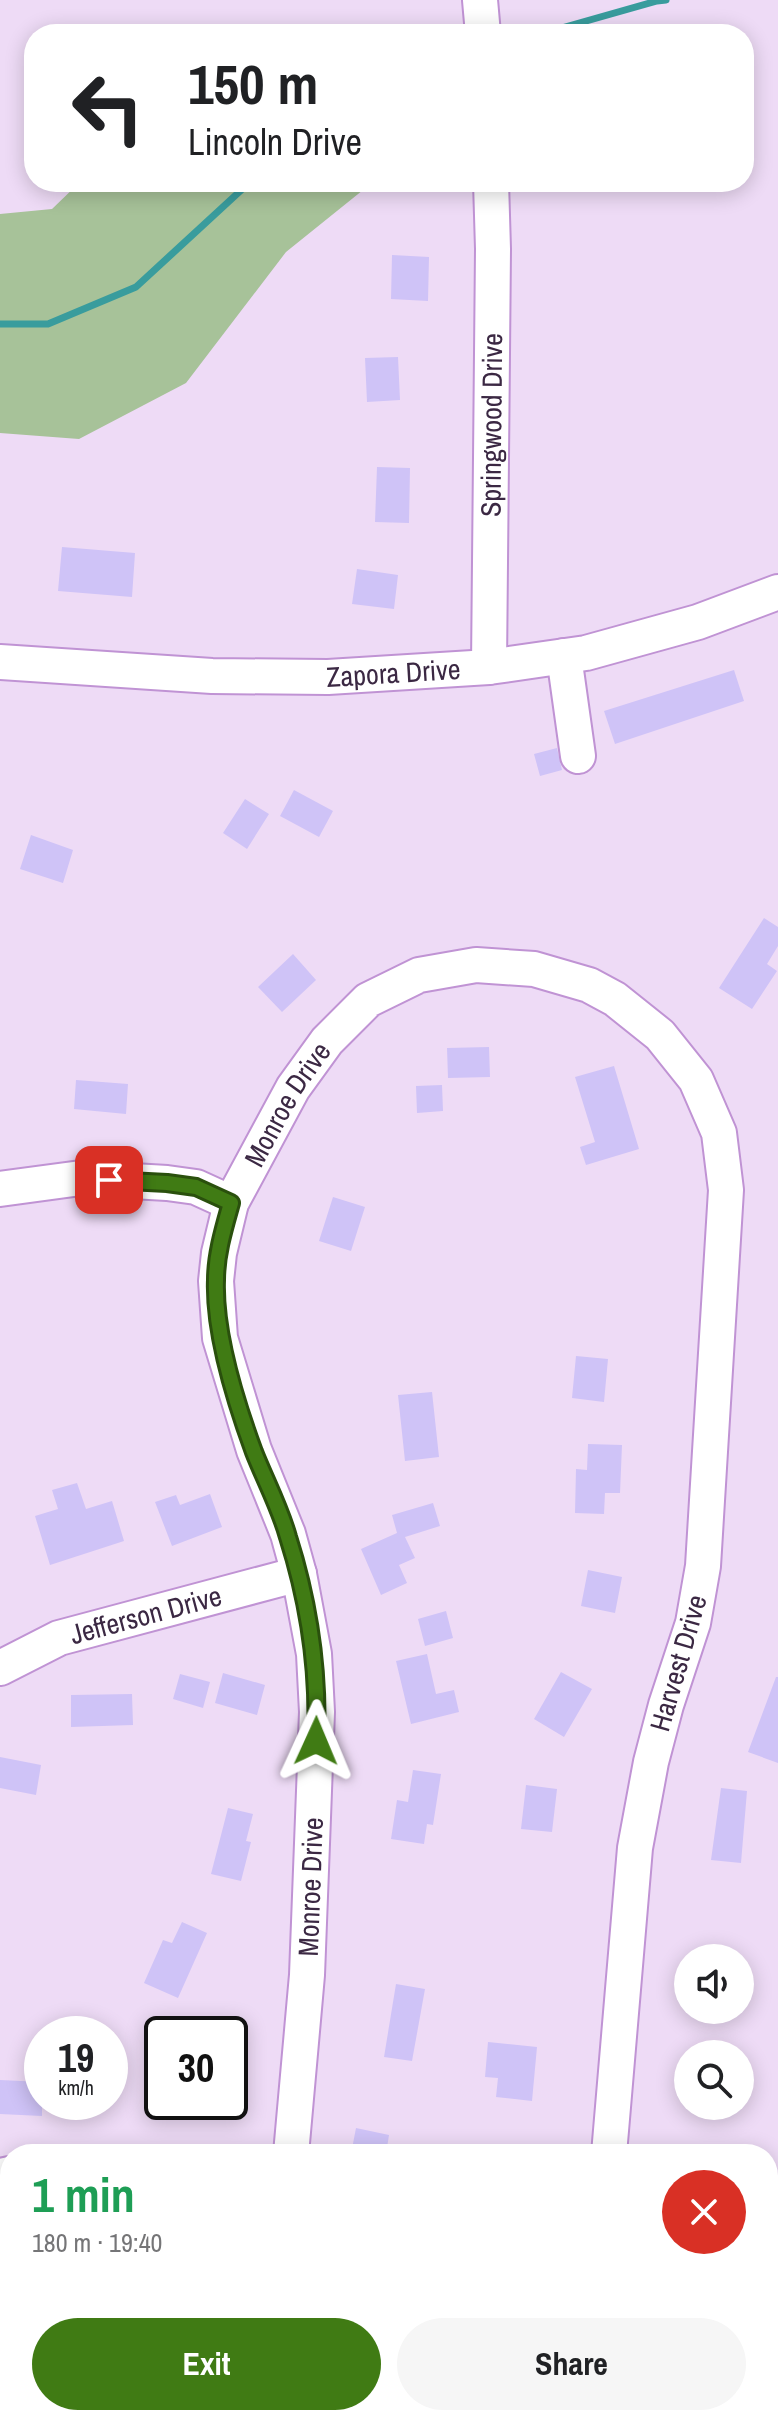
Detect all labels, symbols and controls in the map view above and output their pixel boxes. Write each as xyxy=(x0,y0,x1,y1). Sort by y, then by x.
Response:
text: 150 m xyxy=(188,46,318,121)
icon: left xyxy=(56,56,160,160)
text: Lincoln Drive xyxy=(188,118,362,166)
street label: Springwood Drive xyxy=(471,333,511,517)
street label: Zapora Drive xyxy=(325,650,462,696)
street label: Monroe Drive xyxy=(235,1034,339,1173)
pin xyxy=(75,1146,143,1214)
icon: arrive xyxy=(87,1158,131,1202)
street label: Jefferson Drive xyxy=(66,1576,226,1653)
street label: Harvest Drive xyxy=(640,1590,716,1736)
position arrow xyxy=(274,1699,358,1783)
street label: Monroe Drive xyxy=(289,1817,332,1957)
map controls xyxy=(674,1944,754,2120)
button: sound xyxy=(674,1944,754,2024)
speed limit sign: 30 xyxy=(144,2016,248,2120)
text: 19 xyxy=(58,2031,94,2084)
button: search xyxy=(674,2040,754,2120)
text: km/h xyxy=(58,2074,94,2101)
text: 1 min xyxy=(32,2162,135,2227)
button: close xyxy=(662,2170,746,2254)
text: 180 m · 19:40 xyxy=(32,2225,162,2260)
button: Exit xyxy=(32,2318,381,2410)
button: Share xyxy=(397,2318,746,2410)

